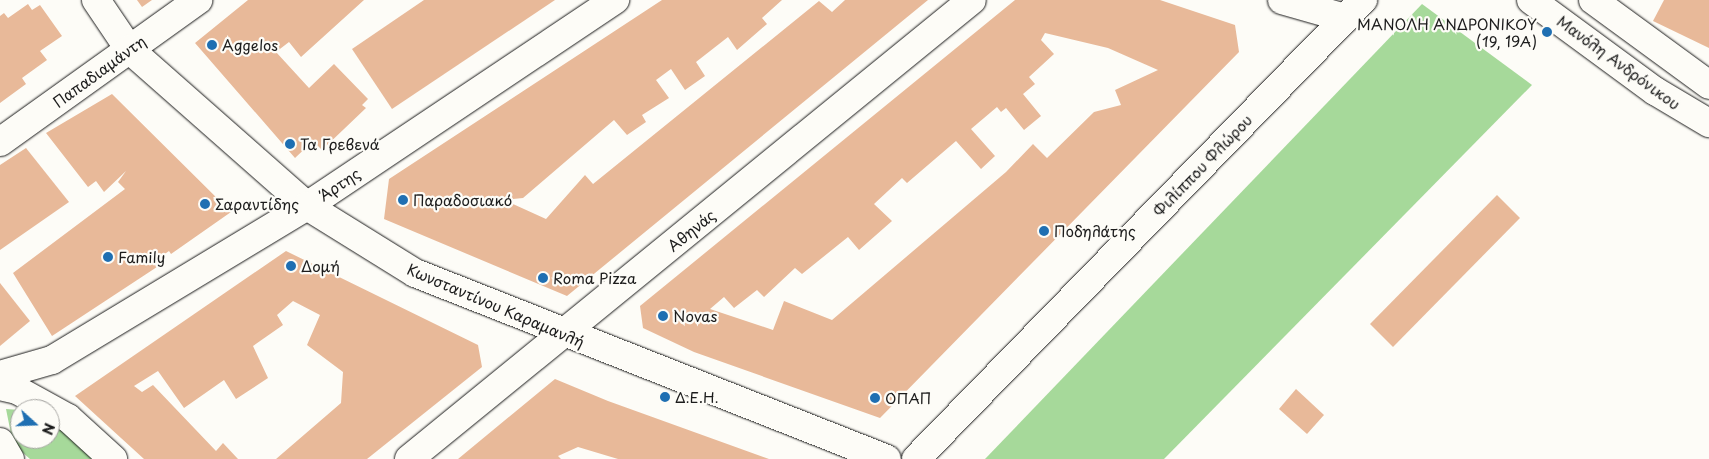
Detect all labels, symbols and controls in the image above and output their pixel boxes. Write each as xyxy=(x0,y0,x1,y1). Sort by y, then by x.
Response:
street label: Μανόλη Ανδρόνικου xyxy=(1554,11,1684,113)
place label: ΜΑΝΟΛΗ ΑΝΔΡΟΝΙΚΟΥ (19, 19Α) xyxy=(1356,14,1537,49)
marker: ΜΑΝΟΛΗ ΑΝΔΡΟΝΙΚΟΥ (19, 19Α) xyxy=(1541,26,1553,38)
street label: Παπαδιαμάντη xyxy=(49,31,149,111)
place label: Aggelos xyxy=(222,36,278,54)
marker: Aggelos xyxy=(206,39,218,51)
street label: Φιλίππου Φλώρου xyxy=(1149,110,1255,220)
place label: Τα Γρεβενά xyxy=(300,135,380,153)
marker: Τα Γρεβενά xyxy=(284,138,296,150)
street label: Άρτης xyxy=(315,164,363,204)
place label: Παραδοσιακό xyxy=(413,191,512,209)
marker: Παραδοσιακό xyxy=(397,194,409,206)
place label: Σαραντίδης xyxy=(215,195,299,213)
marker: Σαραντίδης xyxy=(199,198,211,210)
street label: Αθηνάς xyxy=(664,205,718,255)
place label: Ποδηλάτης xyxy=(1054,222,1136,240)
marker: Ποδηλάτης xyxy=(1038,225,1050,237)
place label: Family xyxy=(118,248,165,266)
marker: Family xyxy=(102,251,114,263)
place label: Δομή xyxy=(301,257,340,275)
street label: Κωνσταντίνου Καραμανλή xyxy=(405,259,587,351)
marker: Δομή xyxy=(285,260,297,272)
place label: Roma Pizza xyxy=(553,269,636,287)
marker: Roma Pizza xyxy=(537,272,549,284)
place label: Novas xyxy=(673,307,717,325)
marker: Novas xyxy=(657,310,669,322)
place label: Δ.Ε.Η. xyxy=(675,388,719,406)
place label: ΟΠΑΠ xyxy=(885,389,931,407)
marker: Δ.Ε.Η. xyxy=(659,391,671,403)
marker: ΟΠΑΠ xyxy=(869,392,881,404)
north arrow xyxy=(10,399,60,449)
text: N xyxy=(37,420,60,438)

